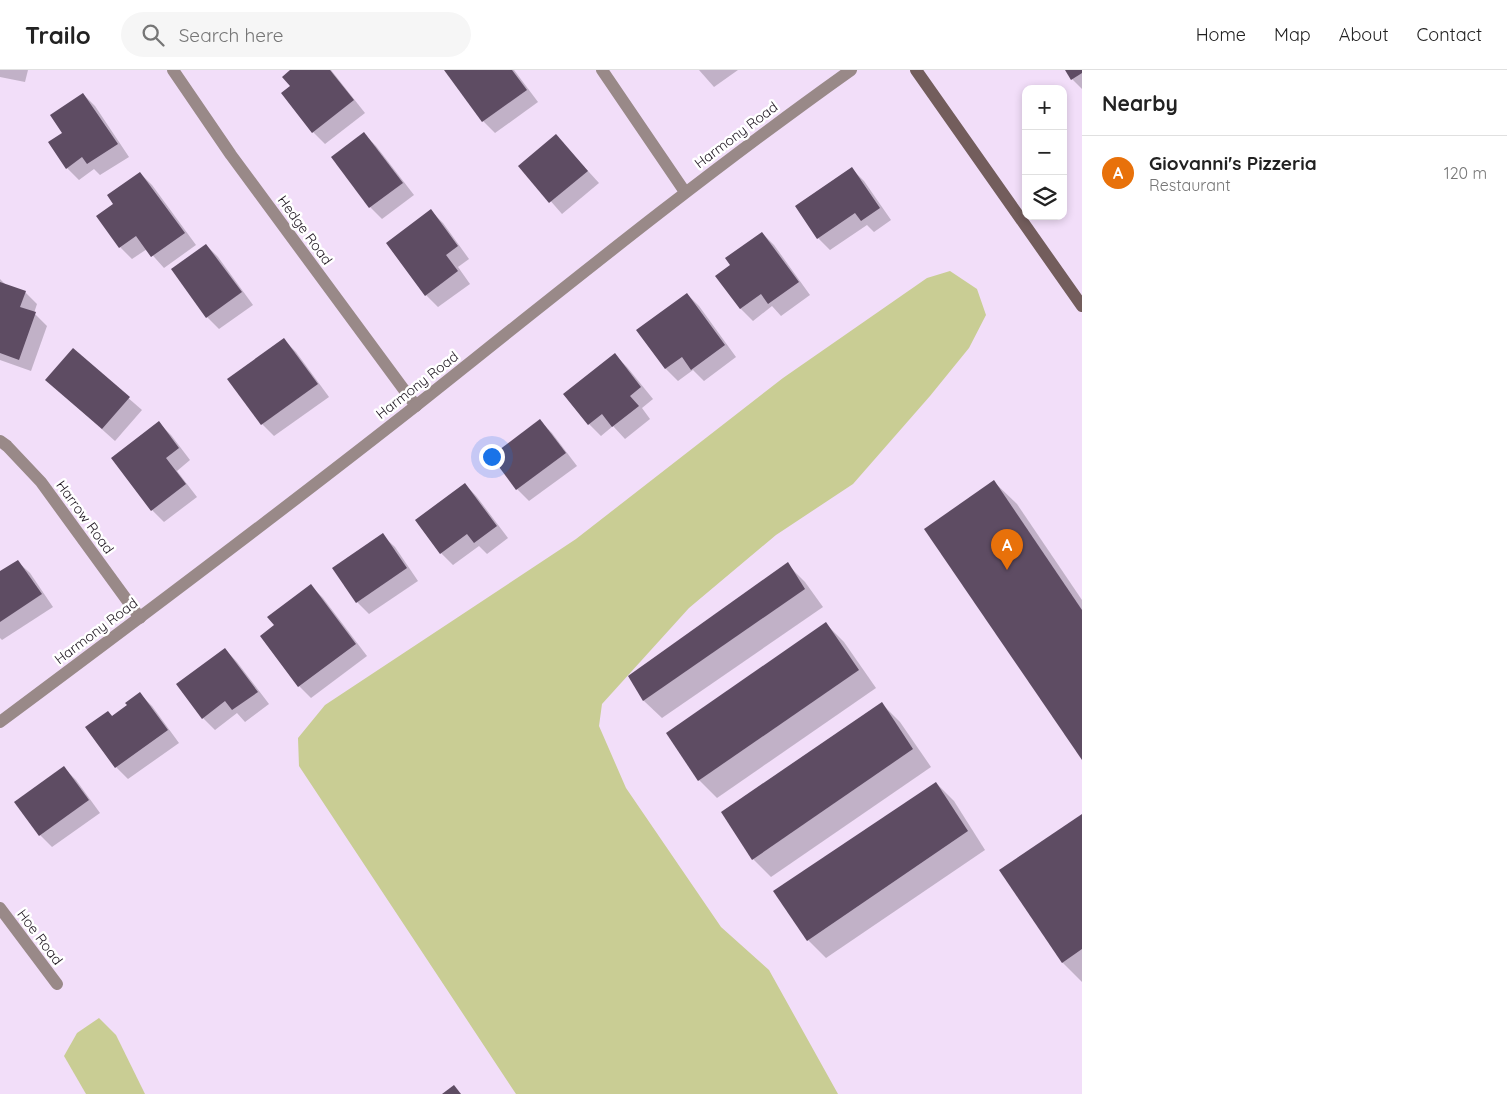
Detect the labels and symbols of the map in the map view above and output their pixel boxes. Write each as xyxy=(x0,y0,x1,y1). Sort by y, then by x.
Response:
street label: Harmony Road xyxy=(691,98,781,172)
street label: Hedge Road xyxy=(274,192,336,268)
street label: Harmony Road xyxy=(372,347,462,423)
your location xyxy=(479,444,505,470)
street label: Harrow Road xyxy=(52,477,118,557)
pin: A xyxy=(991,529,1023,570)
street label: Harmony Road xyxy=(51,594,141,668)
street label: Hoe Road xyxy=(13,906,67,968)

